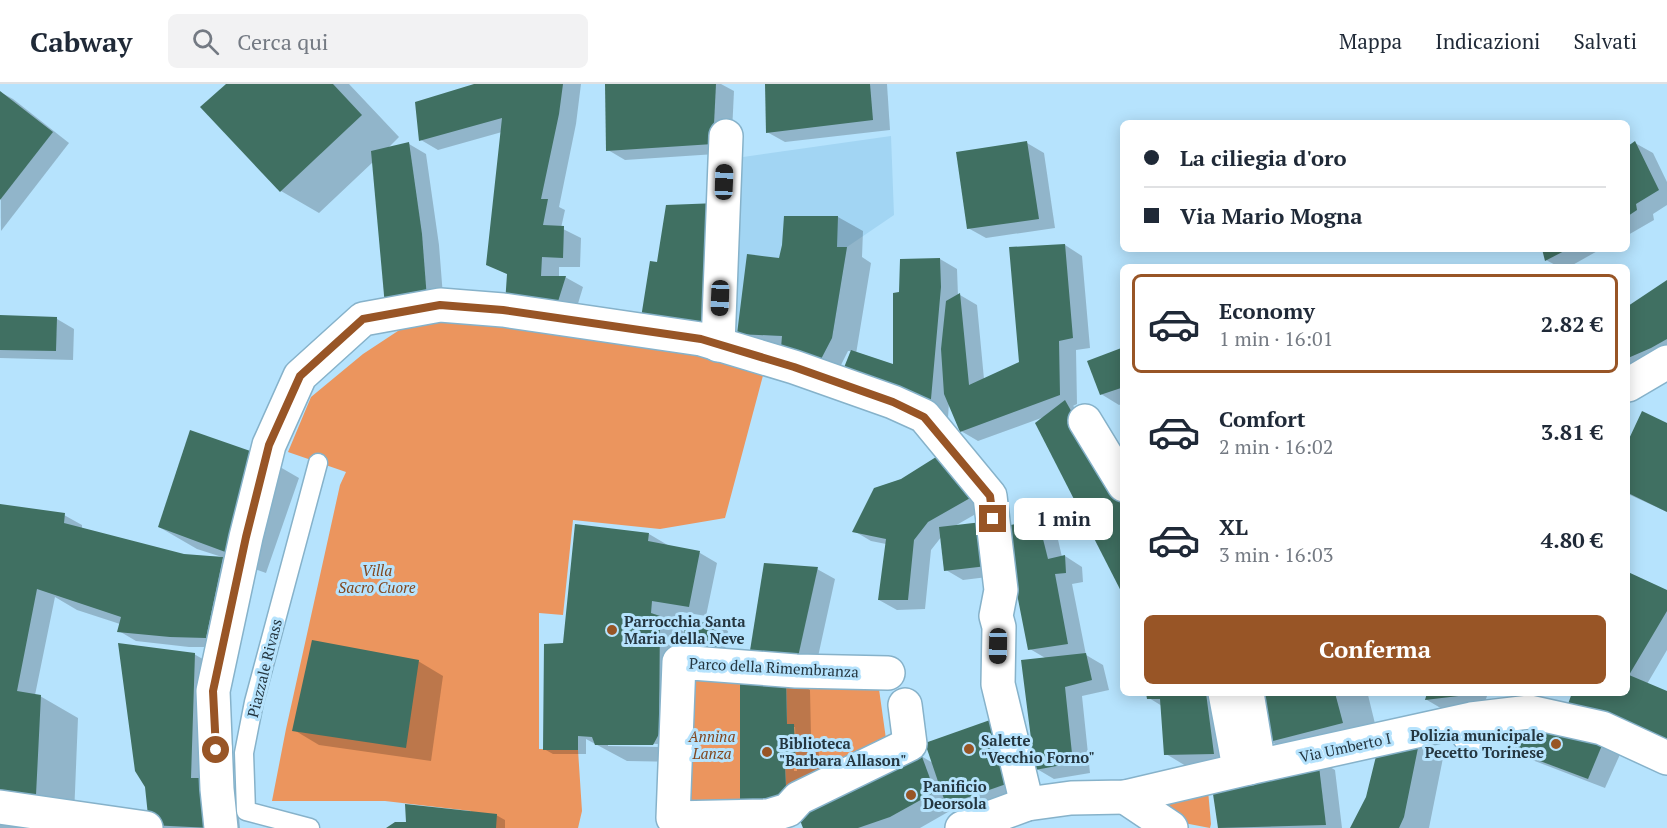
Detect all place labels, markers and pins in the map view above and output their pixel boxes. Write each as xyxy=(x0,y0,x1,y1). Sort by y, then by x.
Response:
place label: Parrocchia Santa Maria della Neve xyxy=(624,611,746,648)
marker: Parrocchia Santa Maria della Neve xyxy=(605,623,619,637)
place label: Polizia municipale Pecetto Torinese xyxy=(1410,725,1544,762)
place label: Salette "Vecchio Forno" xyxy=(981,730,1095,767)
place label: Biblioteca "Barbara Allason" xyxy=(779,733,907,770)
marker: Polizia municipale Pecetto Torinese xyxy=(1549,737,1563,751)
marker: Salette "Vecchio Forno" xyxy=(962,742,976,756)
marker: Biblioteca "Barbara Allason" xyxy=(760,745,774,759)
place label: Panificio Deorsola xyxy=(923,776,987,813)
marker: Panificio Deorsola xyxy=(904,788,918,802)

